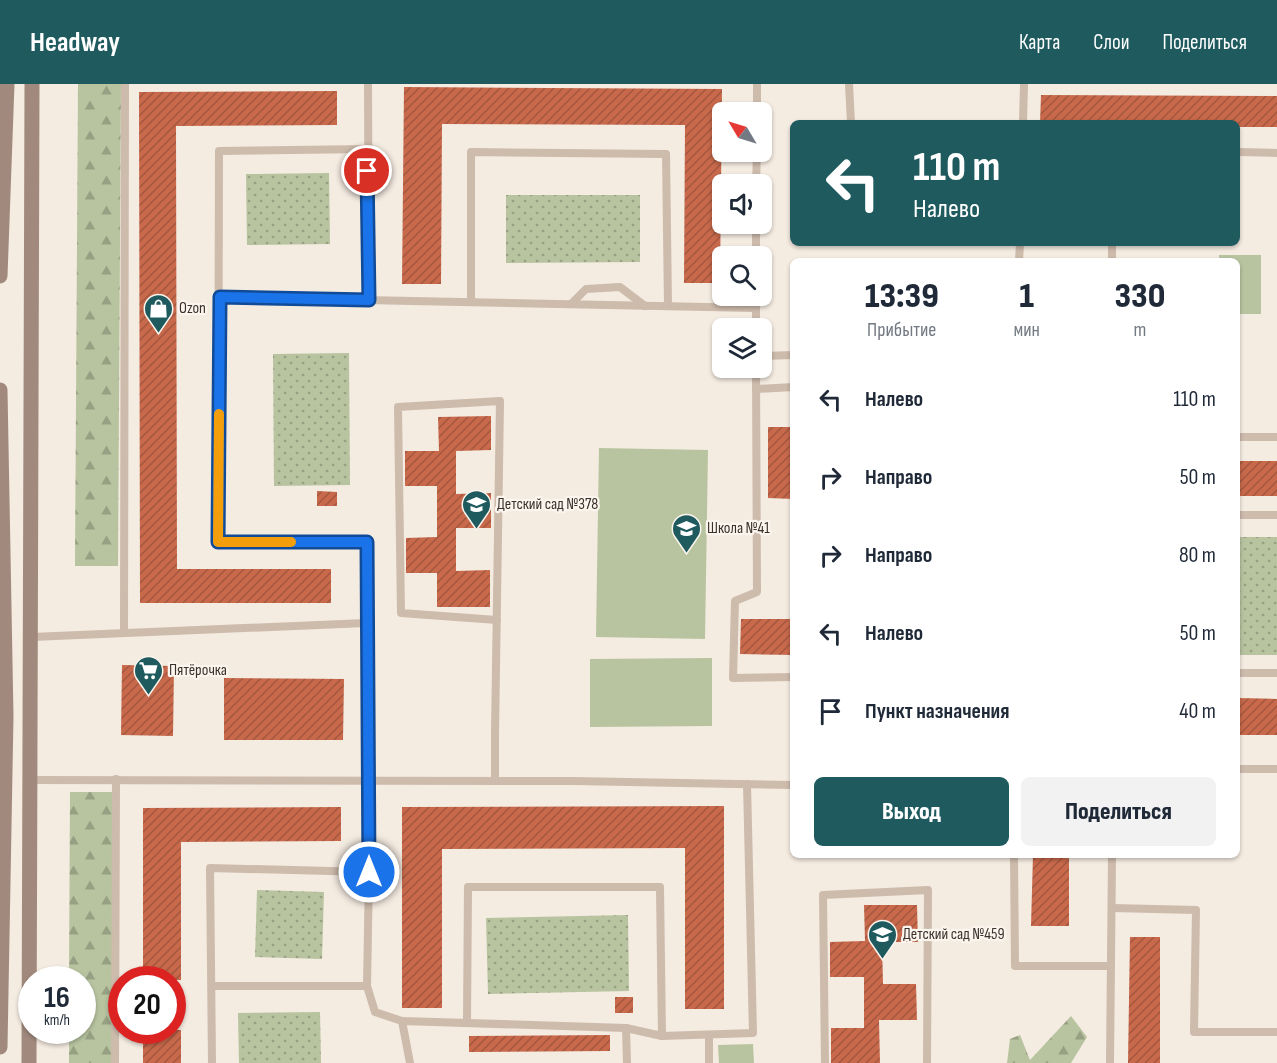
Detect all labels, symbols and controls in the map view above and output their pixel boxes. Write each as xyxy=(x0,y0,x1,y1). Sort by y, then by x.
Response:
text: Headway xyxy=(30,26,120,59)
text: Карта xyxy=(1019,30,1060,55)
text: Слои xyxy=(1093,30,1129,55)
text: Поделиться xyxy=(1162,30,1247,55)
north arrow xyxy=(712,102,772,162)
map controls xyxy=(712,102,772,378)
text: 110 m xyxy=(913,142,1000,193)
icon: left xyxy=(814,144,892,222)
pin xyxy=(341,145,392,196)
icon: arrive xyxy=(350,154,383,187)
button: sound xyxy=(712,174,772,234)
text: Налево xyxy=(913,193,980,225)
button: search xyxy=(712,246,772,306)
text: 13:39 xyxy=(865,275,939,318)
text: 1 xyxy=(1019,275,1034,318)
text: 330 xyxy=(1114,275,1165,318)
shop icon: Ozon xyxy=(142,292,174,334)
place label: Ozon xyxy=(179,299,206,318)
button: layers xyxy=(712,318,772,378)
text: Прибытие xyxy=(867,318,936,342)
text: мин xyxy=(1013,318,1040,342)
text: m xyxy=(1133,318,1146,342)
icon: left xyxy=(814,383,847,416)
text: Налево xyxy=(865,386,923,413)
text: 110 m xyxy=(1173,386,1216,413)
icon: right xyxy=(814,461,847,494)
text: Направо xyxy=(865,464,932,491)
text: 50 m xyxy=(1180,464,1216,491)
school or university icon: Детский сад №378 xyxy=(460,488,492,530)
place label: Детский сад №378 xyxy=(497,495,598,514)
school or university icon: Школа №41 xyxy=(670,512,702,554)
place label: Школа №41 xyxy=(707,519,770,538)
icon: right xyxy=(814,539,847,572)
text: Направо xyxy=(865,542,932,569)
text: 80 m xyxy=(1179,542,1216,569)
icon: left xyxy=(814,617,847,650)
text: Налево xyxy=(865,620,923,647)
text: 50 m xyxy=(1180,620,1216,647)
supermarket icon: Пятёрочка xyxy=(132,654,164,696)
place label: Пятёрочка xyxy=(169,661,227,680)
icon: arrive xyxy=(814,695,847,728)
text: Пункт назначения xyxy=(865,698,1009,725)
text: 40 m xyxy=(1179,698,1216,725)
button: Выход xyxy=(814,777,1009,846)
button: Поделиться xyxy=(1021,777,1216,846)
position arrow xyxy=(337,840,401,904)
school or university icon: Детский сад №459 xyxy=(866,918,898,960)
place label: Детский сад №459 xyxy=(903,925,1005,944)
speed limit sign: 20 xyxy=(108,966,186,1044)
text: 16 xyxy=(44,980,70,1016)
text: km/h xyxy=(44,1011,70,1030)

